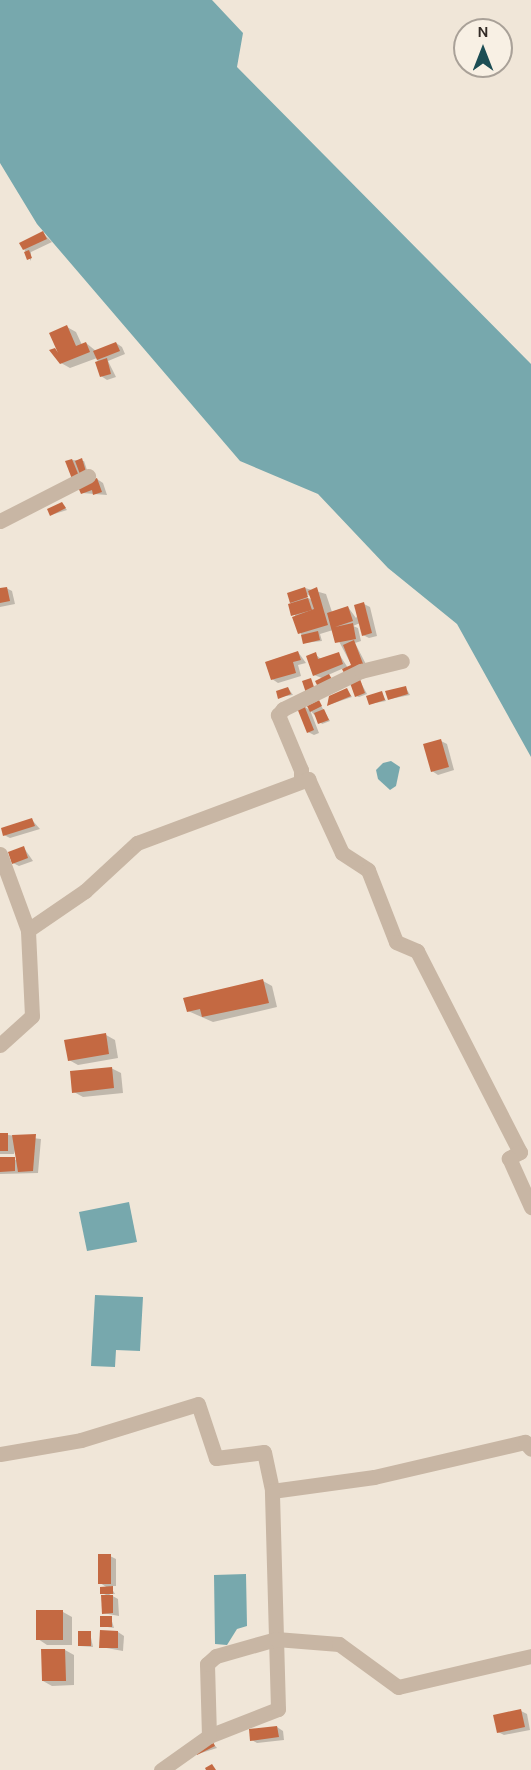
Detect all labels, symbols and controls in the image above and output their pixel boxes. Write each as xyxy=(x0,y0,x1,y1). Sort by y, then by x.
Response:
north arrow xyxy=(453,18,513,78)
text: N xyxy=(477,22,489,41)

